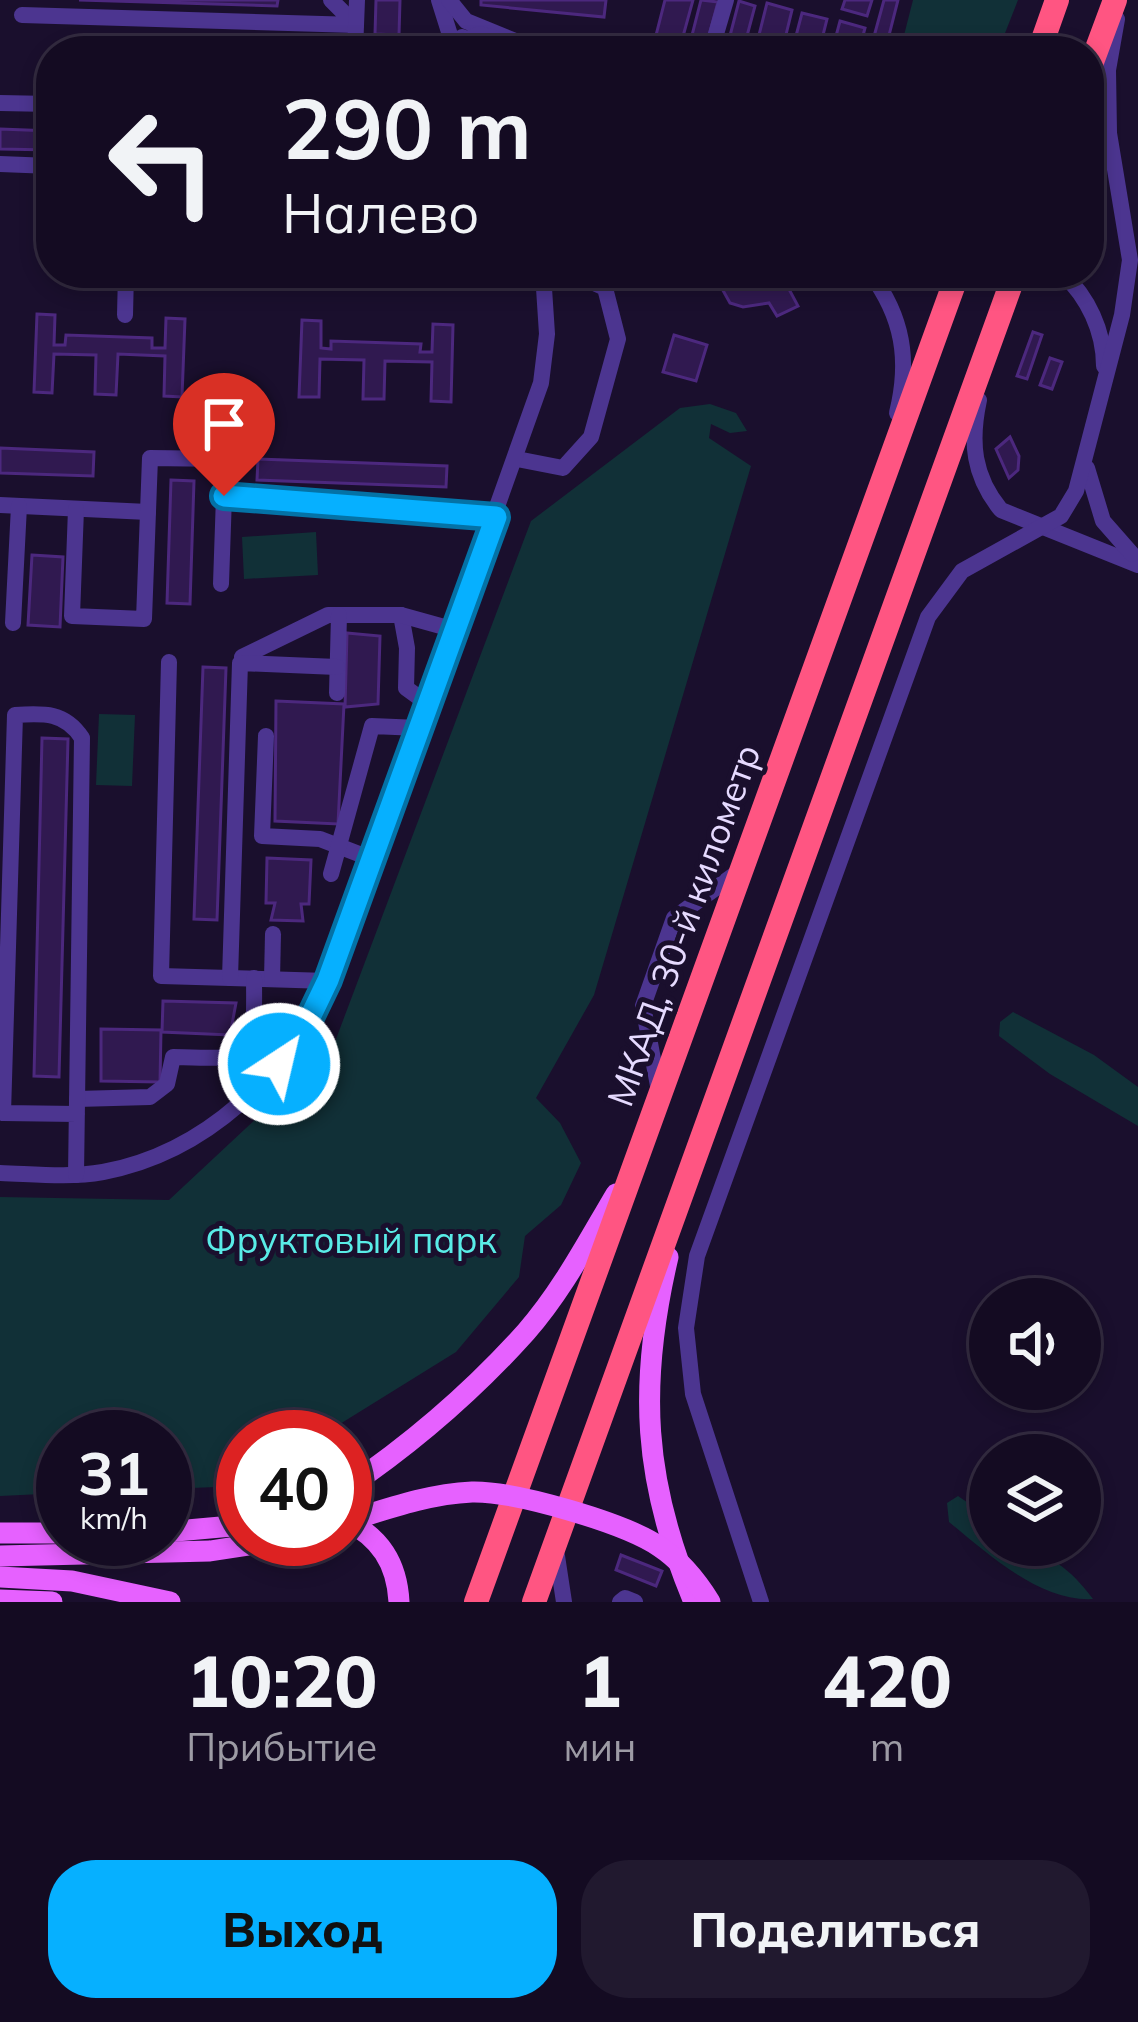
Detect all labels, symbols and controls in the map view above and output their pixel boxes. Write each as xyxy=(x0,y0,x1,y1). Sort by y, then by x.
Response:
text: 290 m xyxy=(282,75,532,180)
icon: left xyxy=(84,84,240,240)
text: Налево xyxy=(282,179,479,247)
pin xyxy=(173,373,275,496)
icon: arrive xyxy=(191,391,257,457)
street label: МКАД, 30-й километр xyxy=(597,738,769,1112)
position arrow xyxy=(216,1001,342,1127)
park label: Фруктовый парк xyxy=(205,1217,497,1262)
map controls xyxy=(969,1278,1101,1566)
button: sound xyxy=(969,1278,1101,1410)
speed limit sign: 40 xyxy=(216,1410,372,1566)
button: layers xyxy=(969,1434,1101,1566)
text: 31 xyxy=(78,1435,150,1510)
text: km/h xyxy=(80,1499,148,1537)
text: 10:20 xyxy=(186,1635,378,1725)
text: 1 xyxy=(578,1635,622,1725)
text: 420 xyxy=(822,1635,952,1725)
text: Прибытие xyxy=(186,1722,377,1771)
text: мин xyxy=(564,1722,636,1771)
text: m xyxy=(870,1722,904,1771)
button: Выход xyxy=(48,1860,557,1998)
button: Поделиться xyxy=(581,1860,1090,1998)

